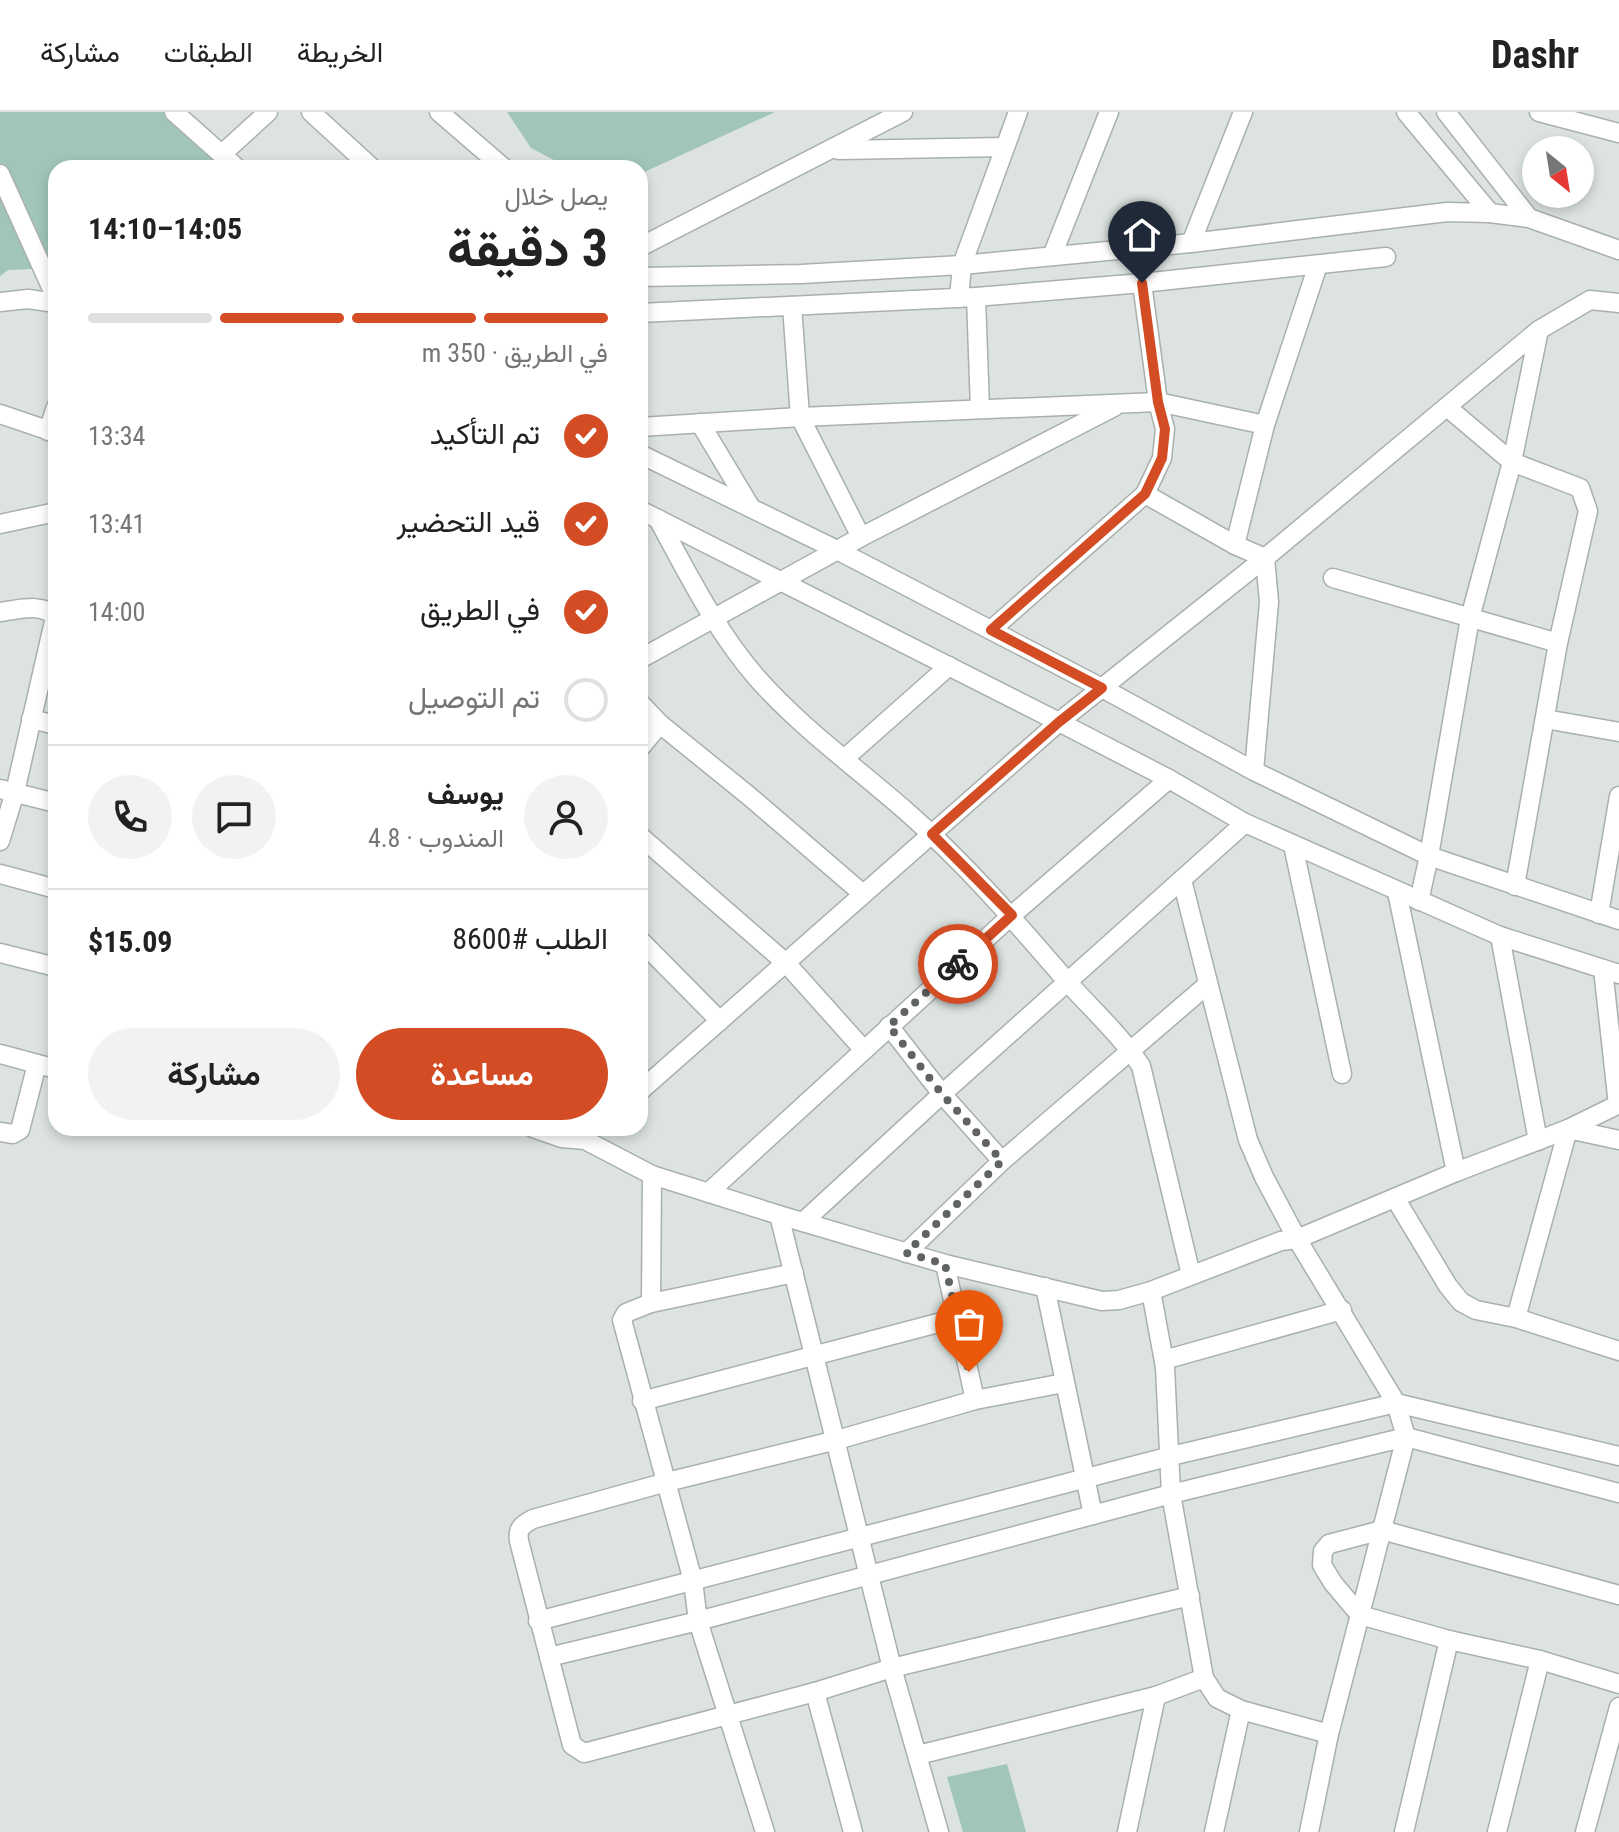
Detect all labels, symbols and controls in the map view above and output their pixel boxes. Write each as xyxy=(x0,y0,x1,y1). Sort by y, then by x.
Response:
text: Dashr xyxy=(1491,33,1579,77)
text: مشاركة xyxy=(40,36,120,69)
text: الطبقات xyxy=(164,36,253,69)
text: الخريطة xyxy=(297,36,383,69)
north arrow xyxy=(1522,136,1594,208)
map controls xyxy=(1522,136,1594,208)
text: يصل خلال xyxy=(504,181,608,211)
pin xyxy=(1108,201,1176,283)
text: 14:05–14:10 xyxy=(88,211,242,246)
icon: home xyxy=(1120,213,1164,257)
text: 3 دقيقة xyxy=(447,218,608,279)
text: في الطريق · 350 m xyxy=(422,338,608,368)
icon: check xyxy=(564,414,608,458)
text: تم التأكيد xyxy=(430,416,540,451)
text: 13:34 xyxy=(88,421,145,451)
icon: check xyxy=(564,502,608,546)
text: قيد التحضير xyxy=(396,504,540,539)
text: 13:41 xyxy=(88,509,145,539)
icon: check xyxy=(564,590,608,634)
text: في الطريق xyxy=(420,592,540,627)
text: 14:00 xyxy=(88,597,145,627)
text: تم التوصيل xyxy=(408,680,540,715)
button: phone xyxy=(88,775,172,859)
button: chat xyxy=(192,775,276,859)
button: person xyxy=(524,775,608,859)
text: يوسف xyxy=(427,776,504,811)
text: المندوب · 4.8 xyxy=(368,823,504,853)
text: الطلب #8600 xyxy=(452,921,608,956)
text: $15.09 xyxy=(88,924,173,959)
courier xyxy=(918,924,998,1004)
icon: bike xyxy=(936,942,980,986)
button: مشاركة xyxy=(88,1028,340,1120)
button: مساعدة xyxy=(356,1028,608,1120)
pin xyxy=(935,1290,1003,1372)
icon: bag xyxy=(947,1302,991,1346)

